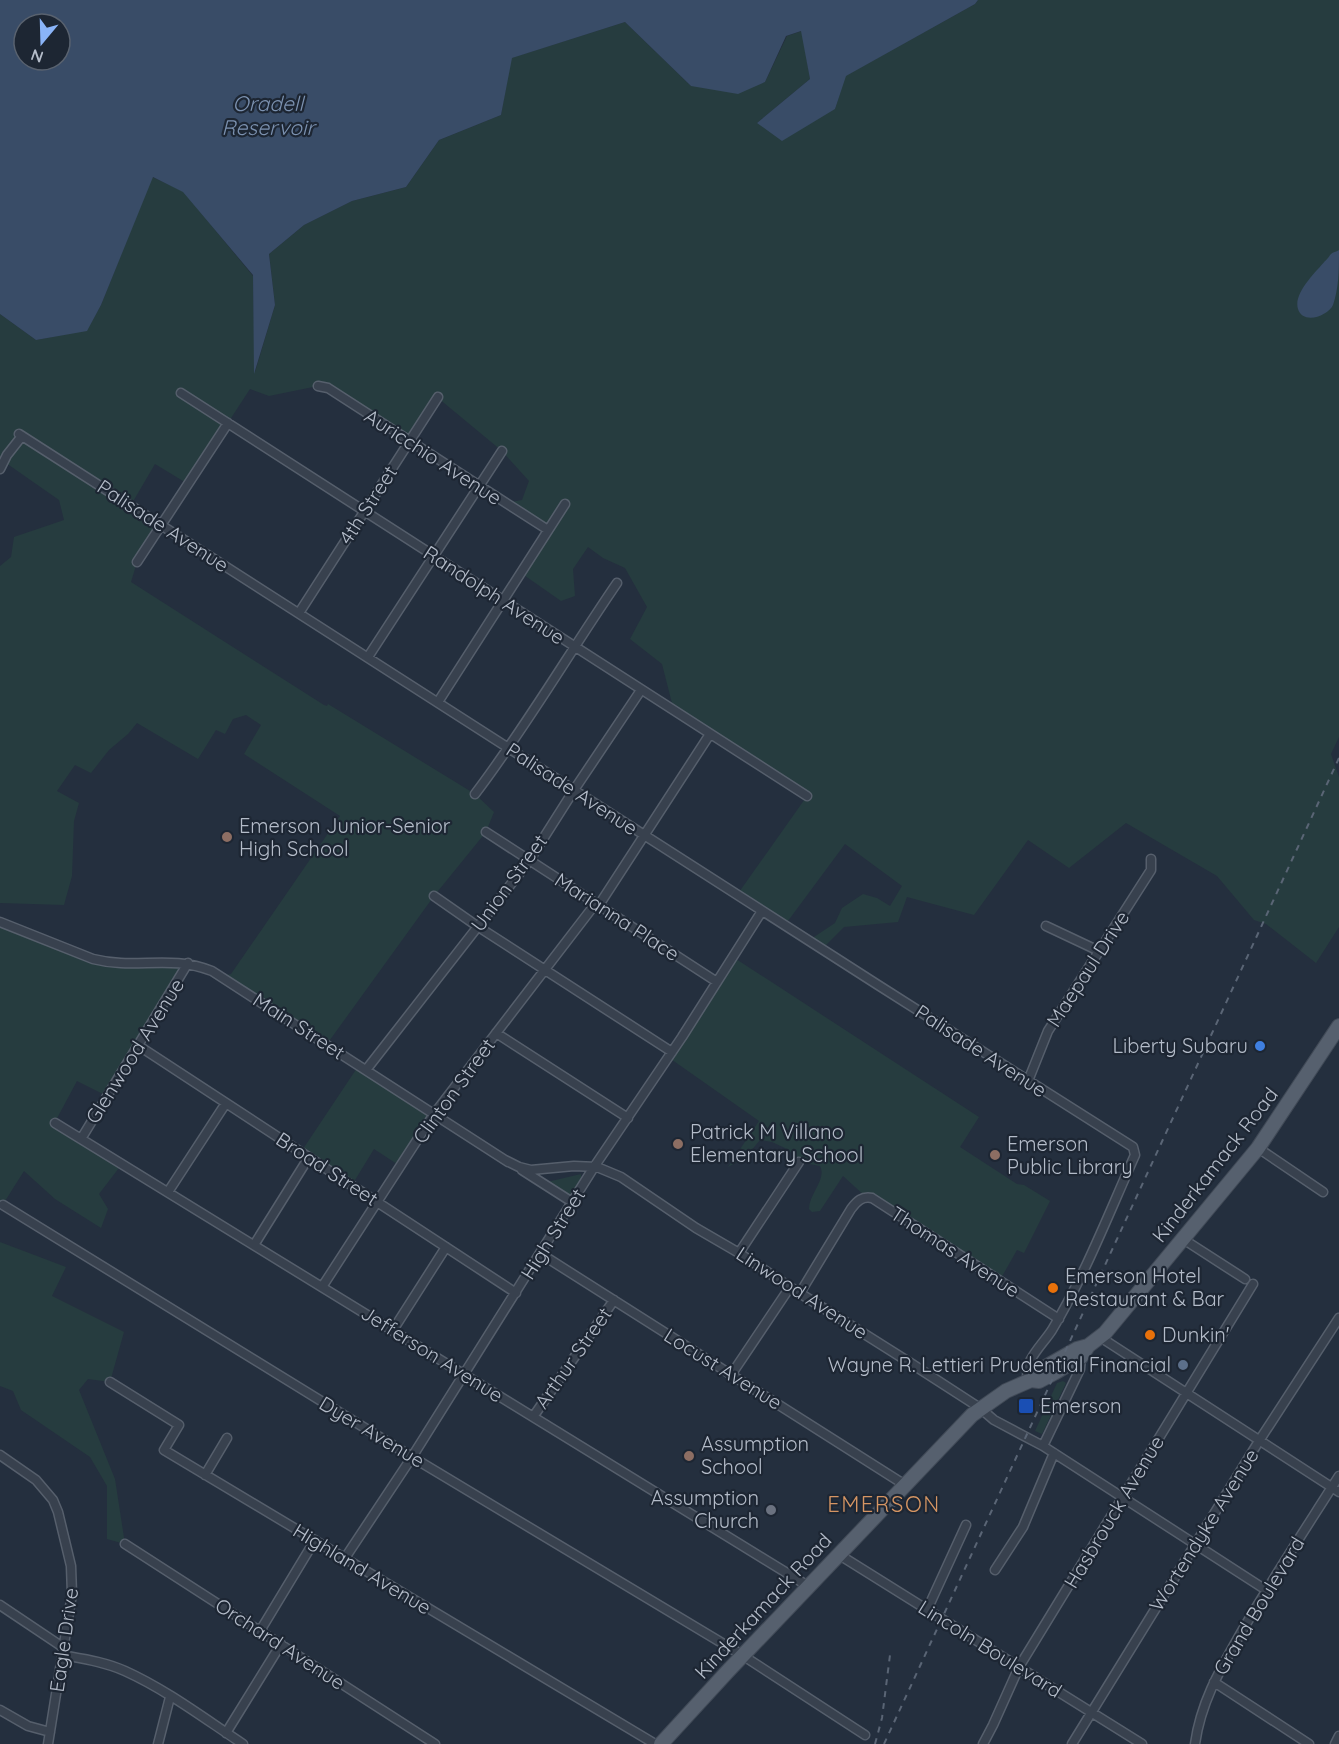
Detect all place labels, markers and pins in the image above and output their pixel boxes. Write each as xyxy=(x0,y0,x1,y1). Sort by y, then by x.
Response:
place label: Emerson Junior-Senior High School xyxy=(239,813,451,861)
marker: Emerson Junior-Senior High School xyxy=(220,830,234,844)
place label: Liberty Subaru xyxy=(1112,1033,1248,1058)
marker: Liberty Subaru xyxy=(1253,1039,1267,1053)
place label: Patrick M Villano Elementary School xyxy=(690,1119,863,1167)
place label: Emerson Public Library xyxy=(1007,1131,1133,1179)
marker: Patrick M Villano Elementary School xyxy=(671,1137,685,1151)
marker: Emerson Public Library xyxy=(988,1148,1002,1162)
place label: Emerson Hotel Restaurant & Bar xyxy=(1065,1263,1225,1311)
marker: Emerson Hotel Restaurant & Bar xyxy=(1046,1281,1060,1295)
place label: Dunkin' xyxy=(1162,1322,1230,1347)
marker: Dunkin' xyxy=(1143,1328,1157,1342)
place label: Wayne R. Lettieri Prudential Financial xyxy=(828,1352,1171,1377)
marker: Wayne R. Lettieri Prudential Financial xyxy=(1176,1358,1190,1372)
place label: Emerson xyxy=(1040,1393,1122,1418)
marker: Emerson xyxy=(1017,1397,1035,1415)
place label: Assumption School xyxy=(701,1431,809,1479)
marker: Assumption School xyxy=(682,1449,696,1463)
place label: Assumption Church xyxy=(651,1485,759,1533)
marker: Assumption Church xyxy=(764,1503,778,1517)

